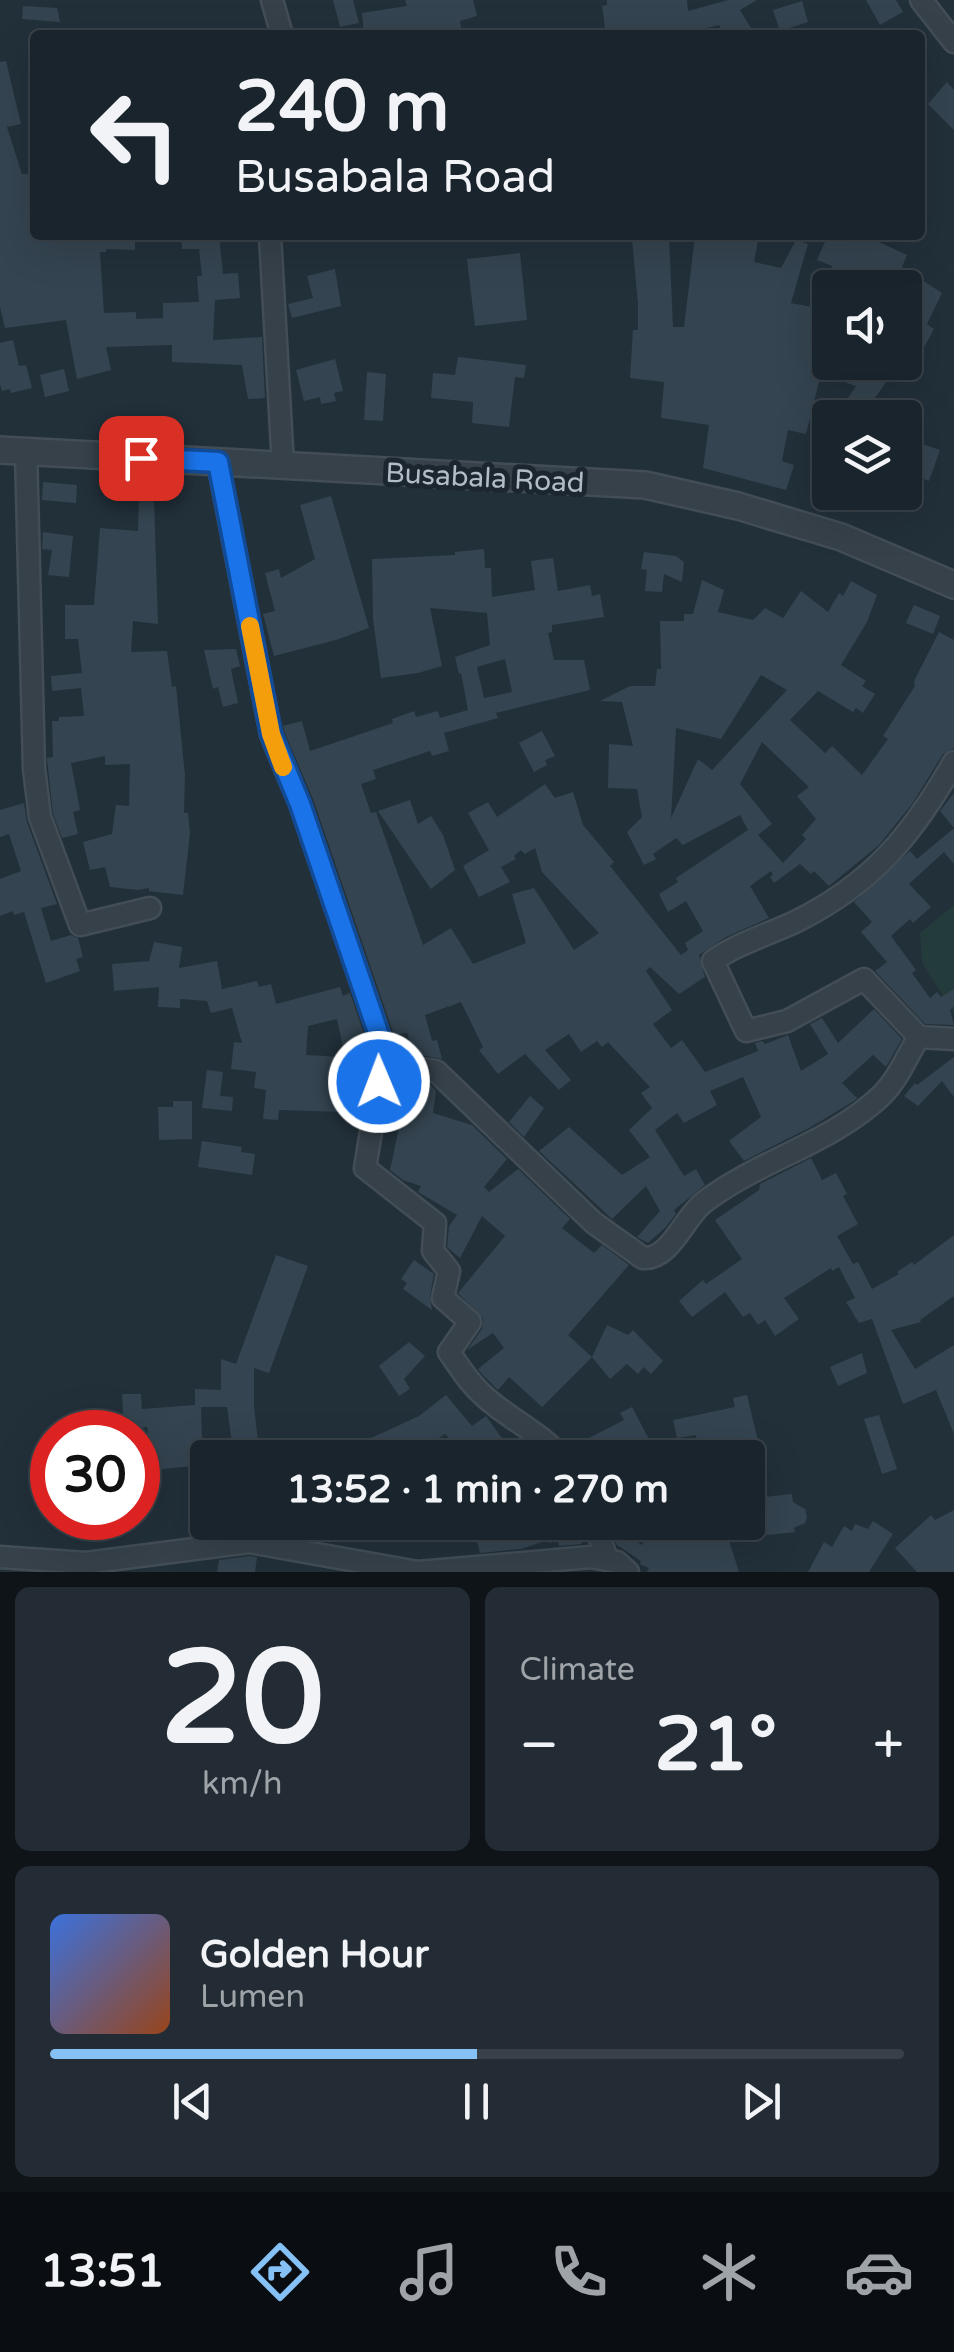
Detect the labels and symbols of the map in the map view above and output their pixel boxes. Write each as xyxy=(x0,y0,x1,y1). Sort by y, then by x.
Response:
pin xyxy=(99,416,184,501)
street label: Busabala Road xyxy=(385,456,585,500)
position arrow xyxy=(327,1030,431,1134)
speed limit sign: 30 xyxy=(30,1410,160,1540)

